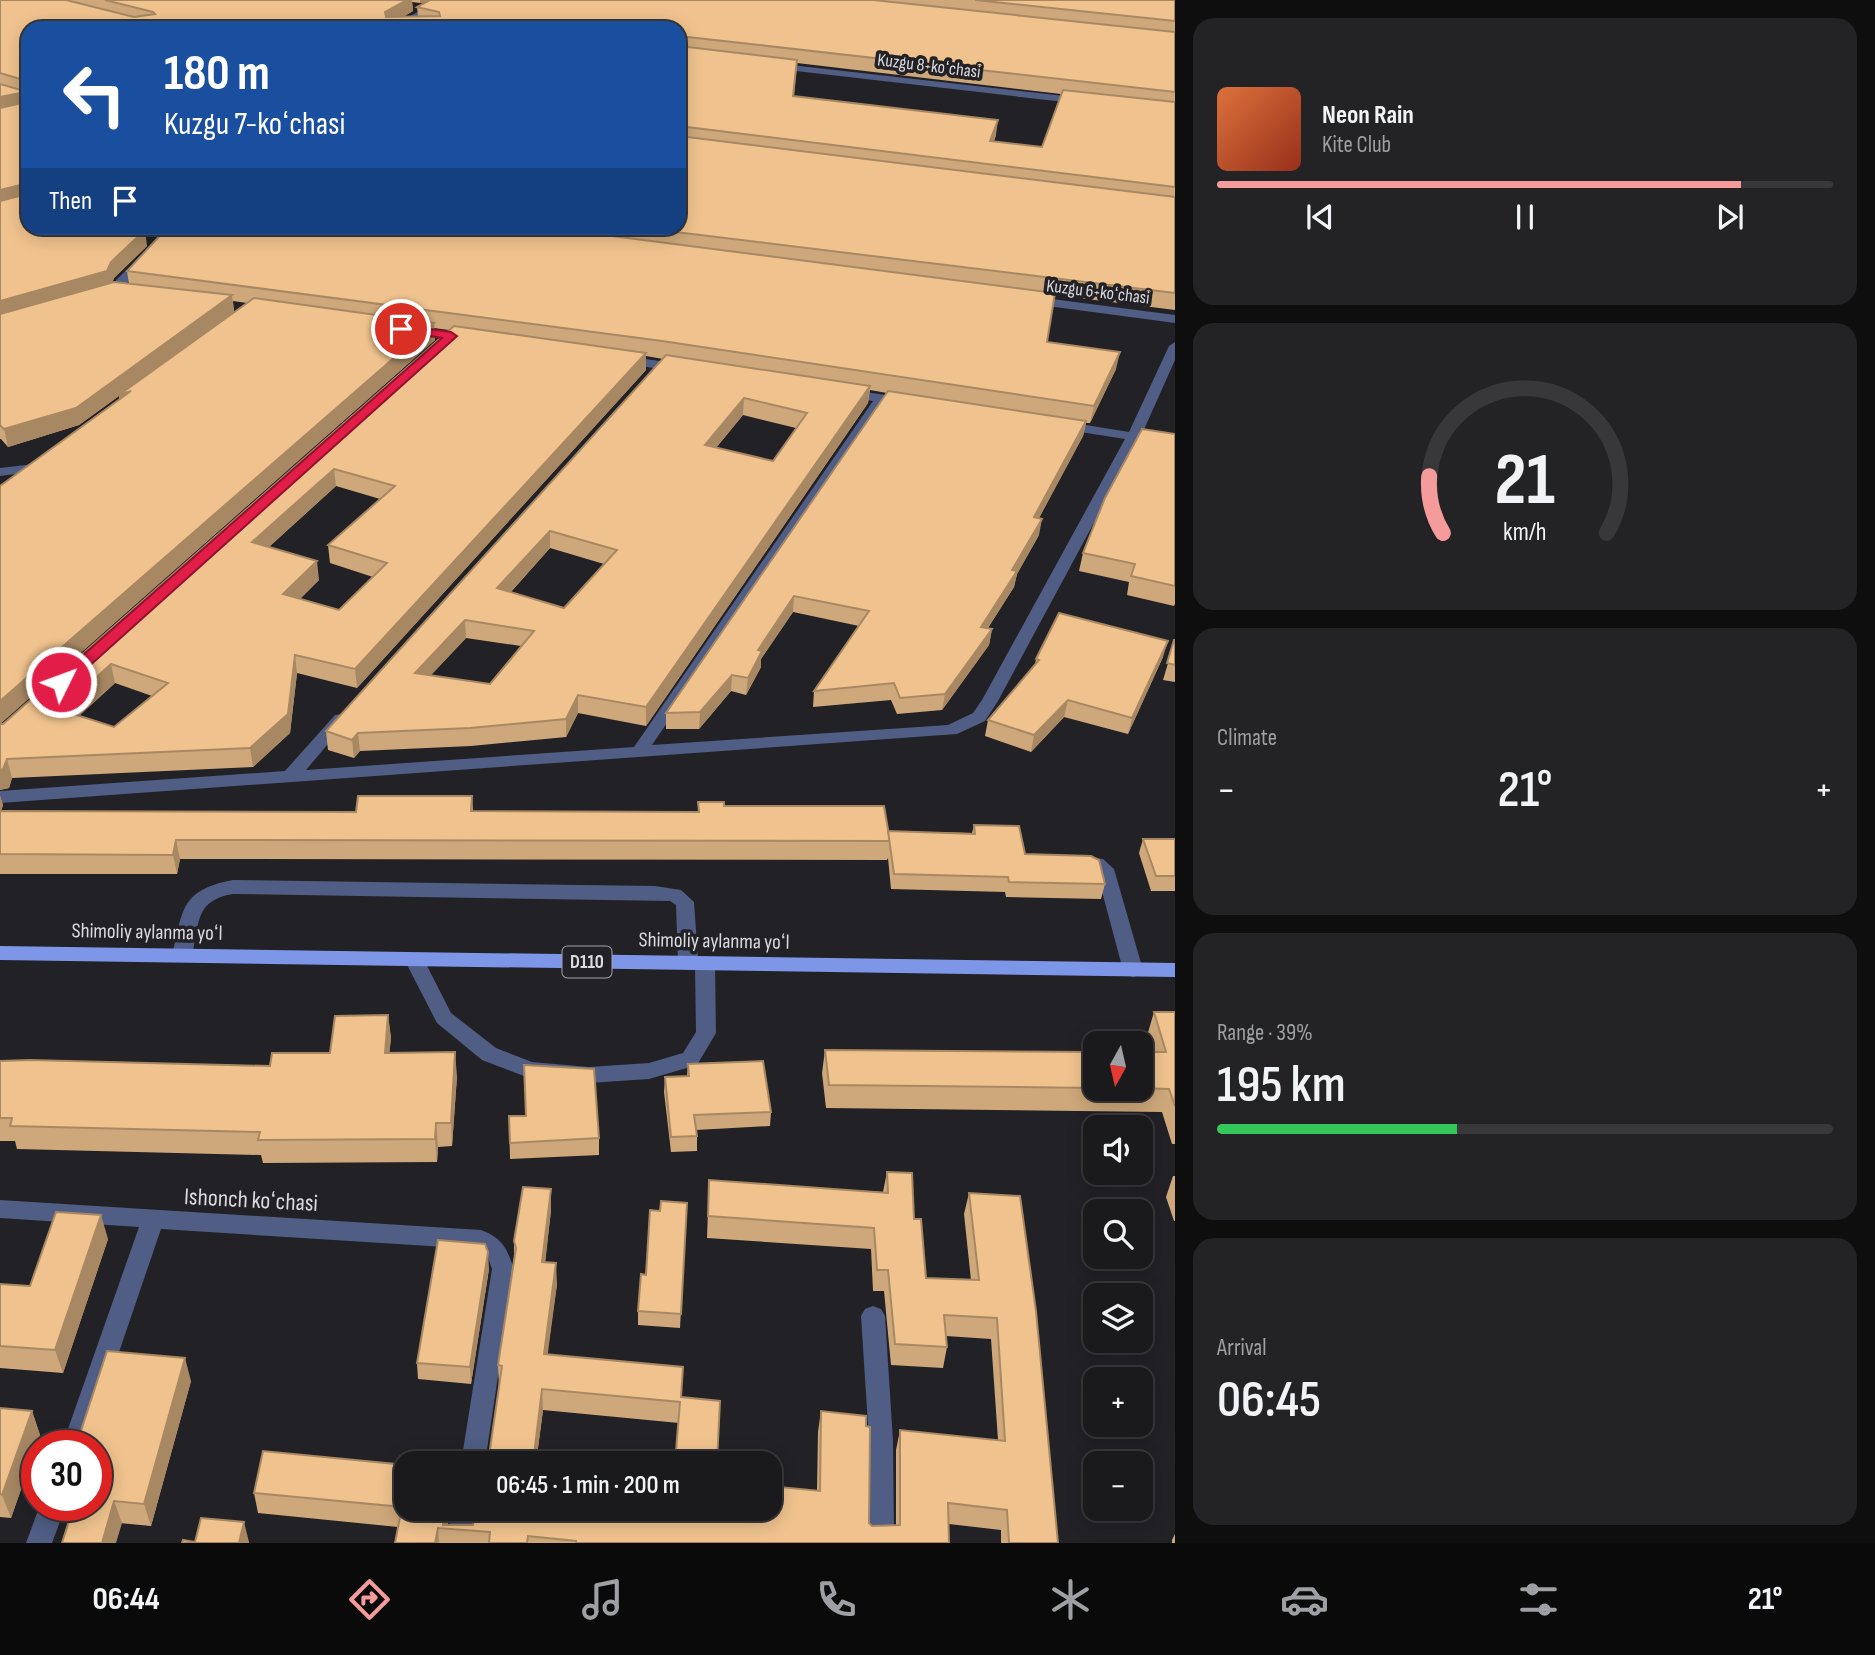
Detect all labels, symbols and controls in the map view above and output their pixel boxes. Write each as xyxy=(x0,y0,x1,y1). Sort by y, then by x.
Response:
text: 180 m xyxy=(164,45,270,104)
icon: left xyxy=(49,49,140,140)
street label: Kuzgu 8-koʻchasi xyxy=(876,49,982,83)
text: Neon Rain xyxy=(1322,100,1414,131)
text: Kuzgu 7-koʻchasi xyxy=(164,105,346,144)
text: Kite Club xyxy=(1322,131,1391,159)
icon: arrive xyxy=(106,182,144,220)
text: Then xyxy=(49,186,92,217)
icon: previous xyxy=(1301,198,1339,236)
icon: pause xyxy=(1506,198,1544,236)
icon: next xyxy=(1711,198,1749,236)
street label: Kuzgu 6-koʻchasi xyxy=(1045,275,1151,309)
pin xyxy=(371,299,431,359)
icon: arrive xyxy=(382,310,420,348)
text: 21 xyxy=(1495,437,1555,525)
text: km/h xyxy=(1503,516,1547,547)
position arrow xyxy=(24,645,98,719)
text: Climate xyxy=(1217,724,1277,752)
text: 21° xyxy=(1498,759,1552,822)
text: − xyxy=(1217,768,1236,813)
text: + xyxy=(1814,768,1833,813)
street label: Shimoliy aylanma yoʻl xyxy=(71,918,223,946)
street label: Shimoliy aylanma yoʻl xyxy=(638,927,790,955)
road number: D110 xyxy=(562,946,612,978)
text: Range · 39% xyxy=(1217,1019,1313,1047)
north arrow xyxy=(1083,1031,1153,1101)
map controls xyxy=(1083,1031,1153,1521)
text: 195 km xyxy=(1217,1054,1346,1117)
button: sound xyxy=(1083,1115,1153,1185)
street label: Ishonch koʻchasi xyxy=(183,1182,319,1218)
button: search xyxy=(1083,1199,1153,1269)
button: layers xyxy=(1083,1283,1153,1353)
text: Arrival xyxy=(1217,1334,1266,1362)
button: + xyxy=(1083,1367,1153,1437)
text: 06:45 xyxy=(1217,1369,1321,1432)
speed limit sign: 30 xyxy=(21,1430,112,1521)
button: − xyxy=(1083,1451,1153,1521)
text: 06:45 · 1 min · 200 m xyxy=(496,1470,680,1501)
icon: directions xyxy=(345,1575,394,1624)
icon: music xyxy=(578,1575,627,1624)
icon: phone xyxy=(812,1575,861,1624)
icon: climate xyxy=(1046,1575,1095,1624)
icon: car xyxy=(1280,1575,1329,1624)
icon: filters xyxy=(1514,1575,1563,1624)
text: 06:44 xyxy=(92,1580,160,1619)
text: 21° xyxy=(1748,1580,1783,1619)

